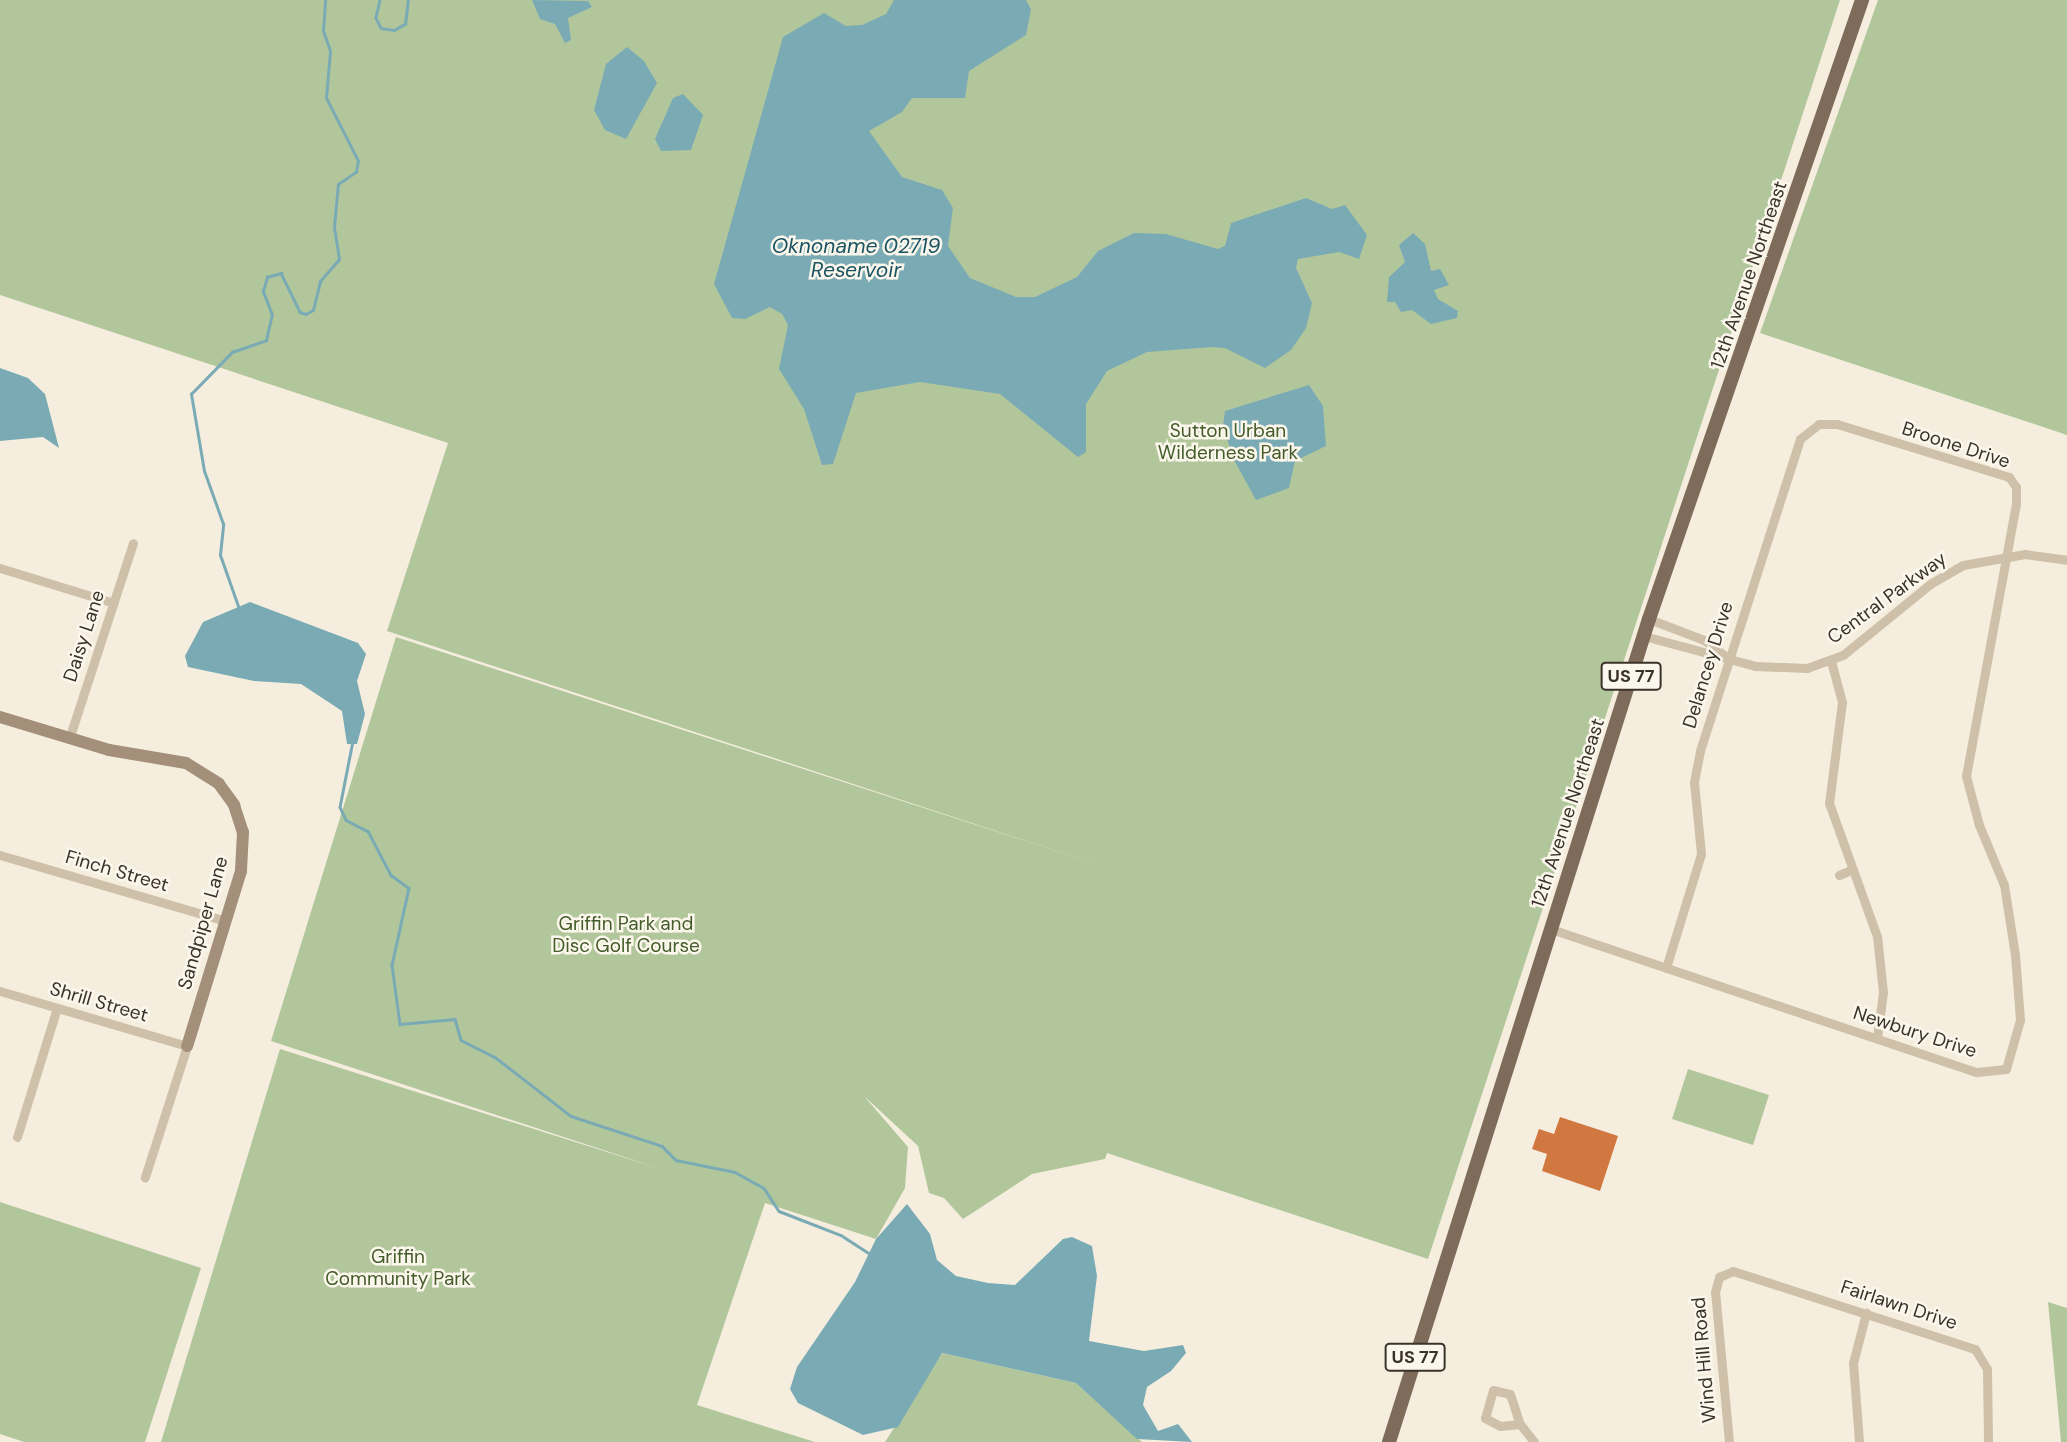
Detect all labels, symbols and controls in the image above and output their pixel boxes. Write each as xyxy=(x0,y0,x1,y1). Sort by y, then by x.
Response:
street label: 12th Avenue Northeast xyxy=(1706,178,1792,372)
water label: Oknoname 02719 Reservoir xyxy=(772,233,940,283)
street label: Broone Drive xyxy=(1899,417,2013,473)
park label: Sutton Urban Wilderness Park xyxy=(1158,420,1298,464)
street label: Central Parkway xyxy=(1823,547,1951,649)
street label: Daisy Lane xyxy=(59,587,109,685)
street label: Delancey Drive xyxy=(1678,599,1738,731)
road number: US 77 xyxy=(1600,662,1662,690)
street label: 12th Avenue Northeast xyxy=(1527,716,1609,910)
street label: Finch Street xyxy=(63,845,171,897)
street label: Sandpiper Lane xyxy=(173,854,233,992)
park label: Griffin Park and Disc Golf Course xyxy=(552,913,700,957)
street label: Shrill Street xyxy=(47,977,151,1027)
street label: Newbury Drive xyxy=(1850,1001,1980,1063)
park label: Griffin Community Park xyxy=(325,1246,471,1290)
street label: Fairlawn Drive xyxy=(1838,1275,1960,1335)
street label: Wind Hill Road xyxy=(1687,1296,1721,1424)
road number: US 77 xyxy=(1384,1342,1446,1372)

